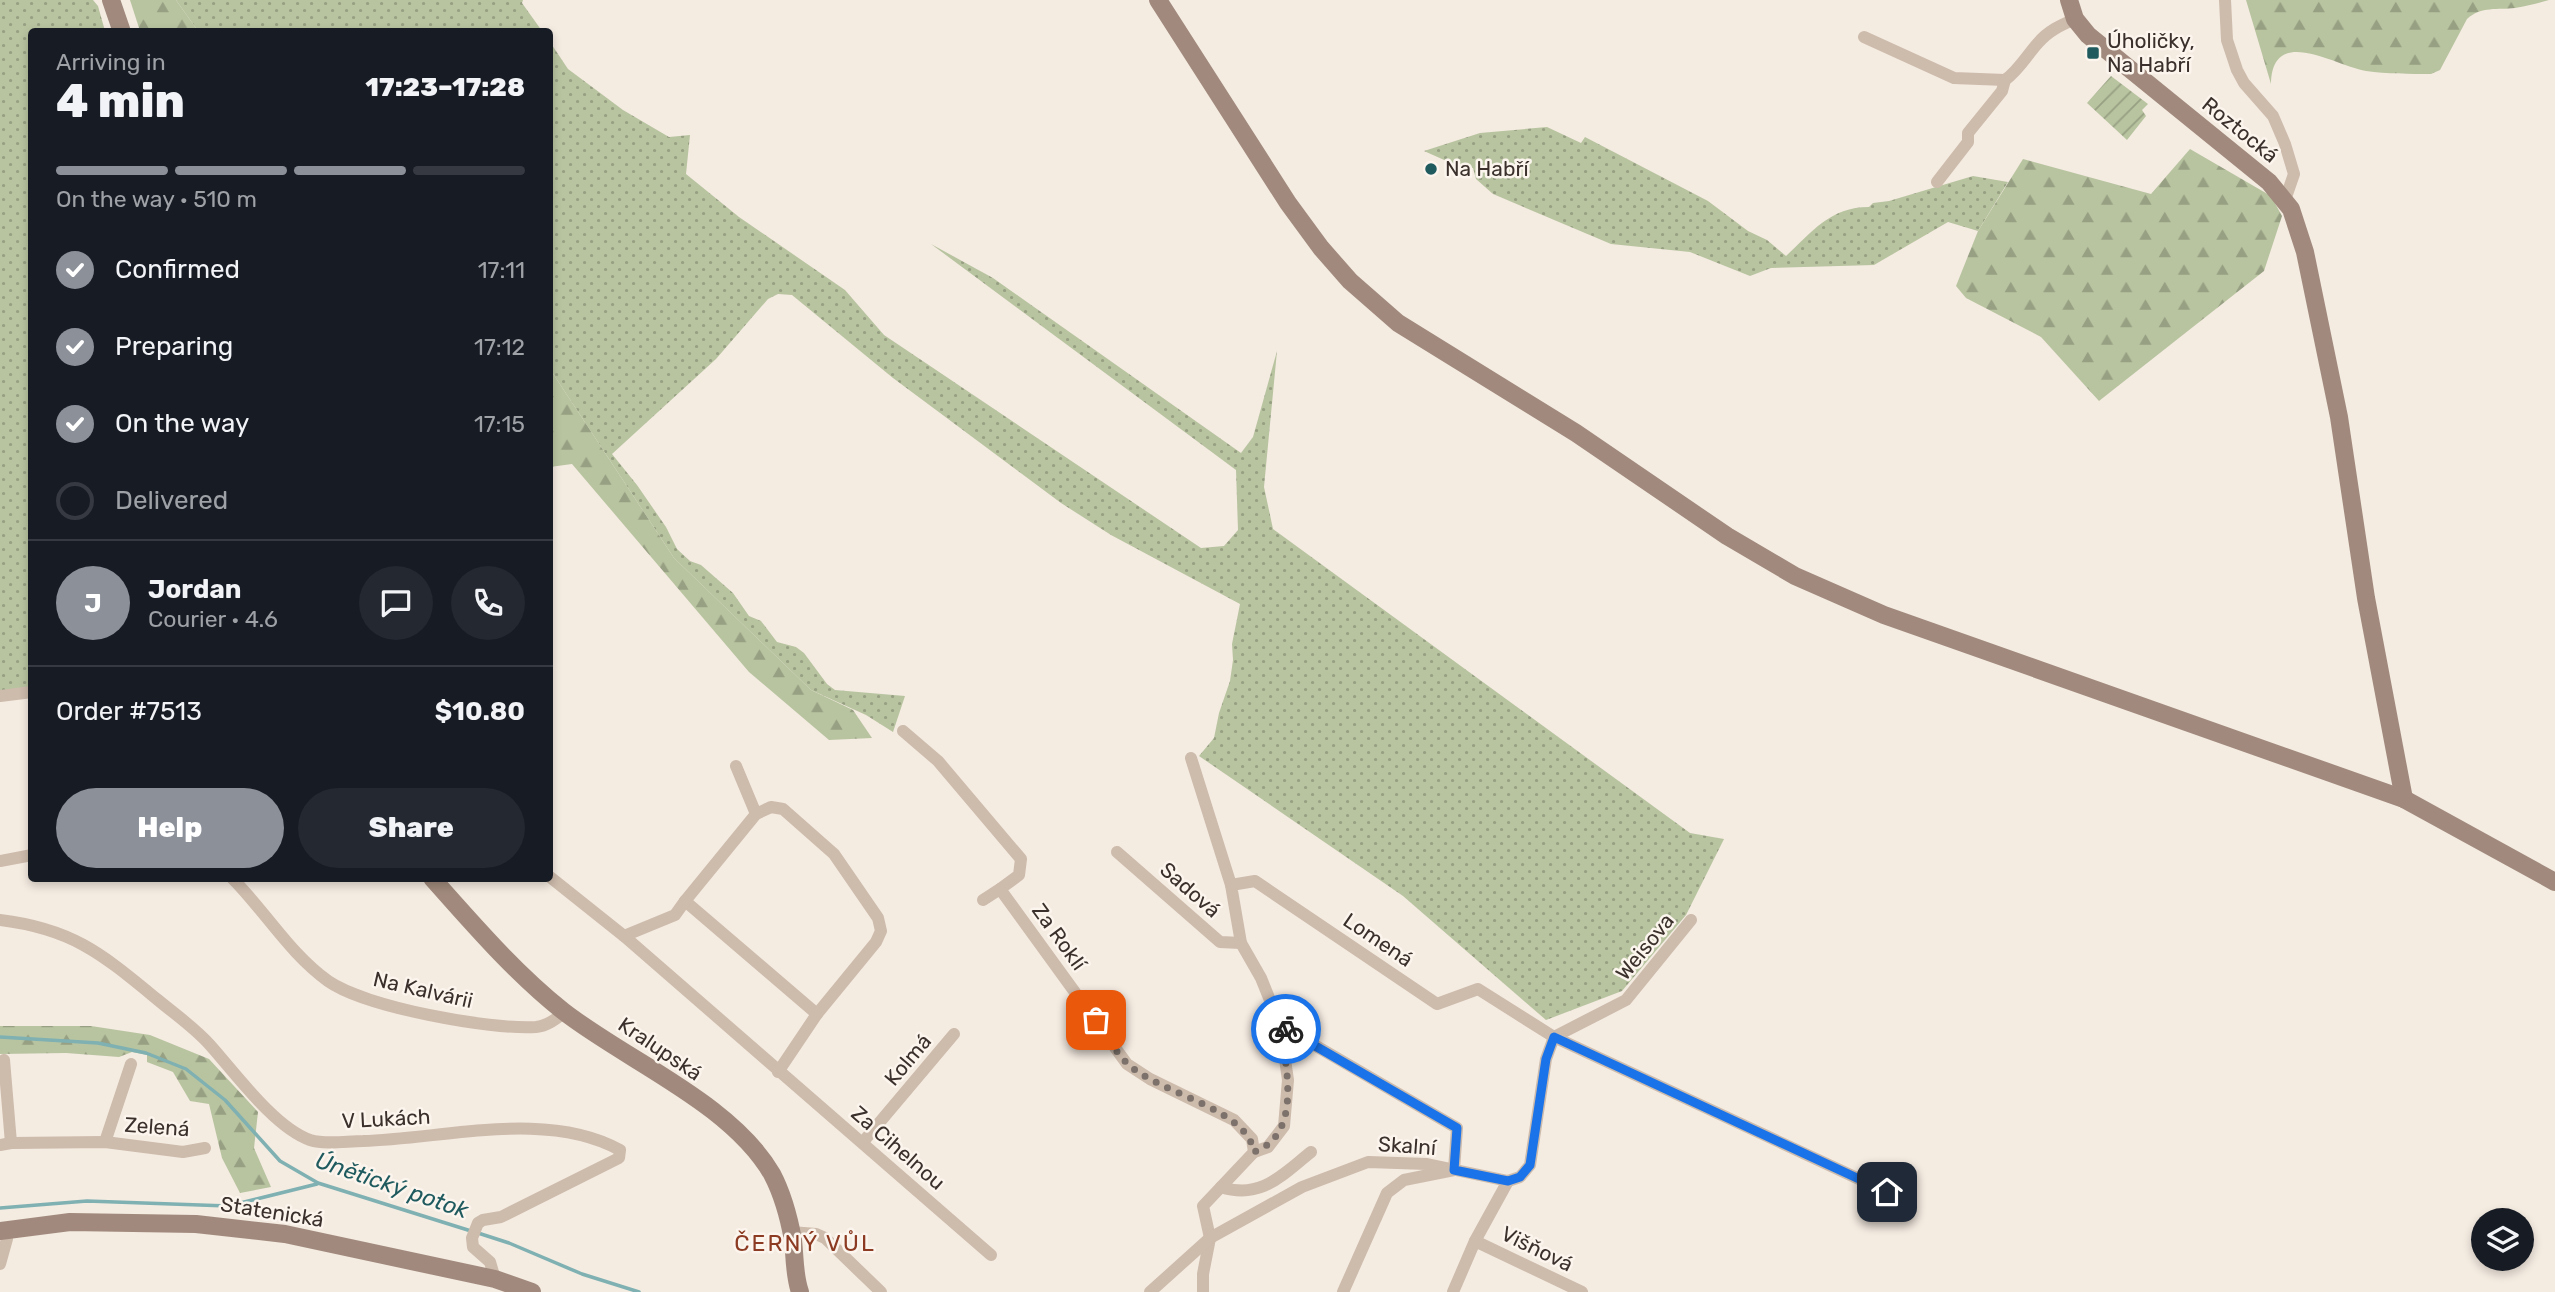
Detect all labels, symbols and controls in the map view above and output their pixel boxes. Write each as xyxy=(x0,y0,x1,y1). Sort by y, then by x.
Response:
place label: Úholičky, Na Habří xyxy=(2107,28,2195,77)
marker: Úholičky, Na Habří xyxy=(2085,45,2101,61)
text: Arriving in xyxy=(56,48,166,76)
text: 17:23–17:28 xyxy=(365,72,525,103)
text: 4 min xyxy=(56,74,185,129)
street label: Roztocká xyxy=(2197,91,2283,168)
place label: Na Habří xyxy=(1445,156,1529,181)
marker: Na Habří xyxy=(1423,161,1439,177)
text: On the way · 510 m xyxy=(56,185,257,213)
icon: check xyxy=(56,251,94,289)
text: Confirmed xyxy=(115,254,240,285)
text: 17:11 xyxy=(478,256,525,284)
icon: check xyxy=(56,328,94,366)
text: Preparing xyxy=(115,331,233,362)
text: 17:12 xyxy=(474,333,525,361)
icon: check xyxy=(56,405,94,443)
text: On the way xyxy=(115,408,249,439)
text: 17:15 xyxy=(474,410,525,438)
text: Delivered xyxy=(115,485,228,516)
button: chat xyxy=(359,566,433,640)
button: phone xyxy=(451,566,525,640)
text: Jordan xyxy=(148,574,241,605)
text: J xyxy=(84,588,102,619)
text: Courier · 4.6 xyxy=(148,605,278,633)
text: Order #7513 xyxy=(56,696,202,727)
text: $10.80 xyxy=(435,696,525,727)
button: Help xyxy=(56,788,284,868)
button: Share xyxy=(298,788,525,868)
street label: Sadová xyxy=(1155,857,1226,923)
street label: Za Roklí xyxy=(1027,899,1092,976)
street label: Lomená xyxy=(1339,907,1418,972)
street label: Weisova xyxy=(1610,908,1679,985)
street label: Na Kalvárii xyxy=(371,966,475,1013)
pin xyxy=(1066,990,1126,1050)
courier xyxy=(1251,994,1321,1064)
icon: bag xyxy=(1077,1001,1115,1039)
icon: bike xyxy=(1267,1010,1305,1048)
street label: Kralupská xyxy=(614,1012,707,1086)
street label: Kolmá xyxy=(879,1029,936,1090)
street label: Za Cihelnou xyxy=(847,1100,950,1195)
street label: V Lukách xyxy=(341,1104,431,1133)
street label: Zelená xyxy=(124,1112,190,1141)
street label: Skalní xyxy=(1377,1131,1438,1160)
water label: Únětický potok xyxy=(312,1146,473,1225)
pin xyxy=(1857,1162,1917,1222)
icon: home xyxy=(1868,1173,1906,1211)
street label: Statenická xyxy=(219,1191,326,1232)
map controls xyxy=(2471,1208,2534,1271)
button: layers xyxy=(2471,1208,2534,1271)
street label: Višňová xyxy=(1497,1221,1577,1277)
district label: ČERNÝ VŮL xyxy=(734,1229,876,1257)

